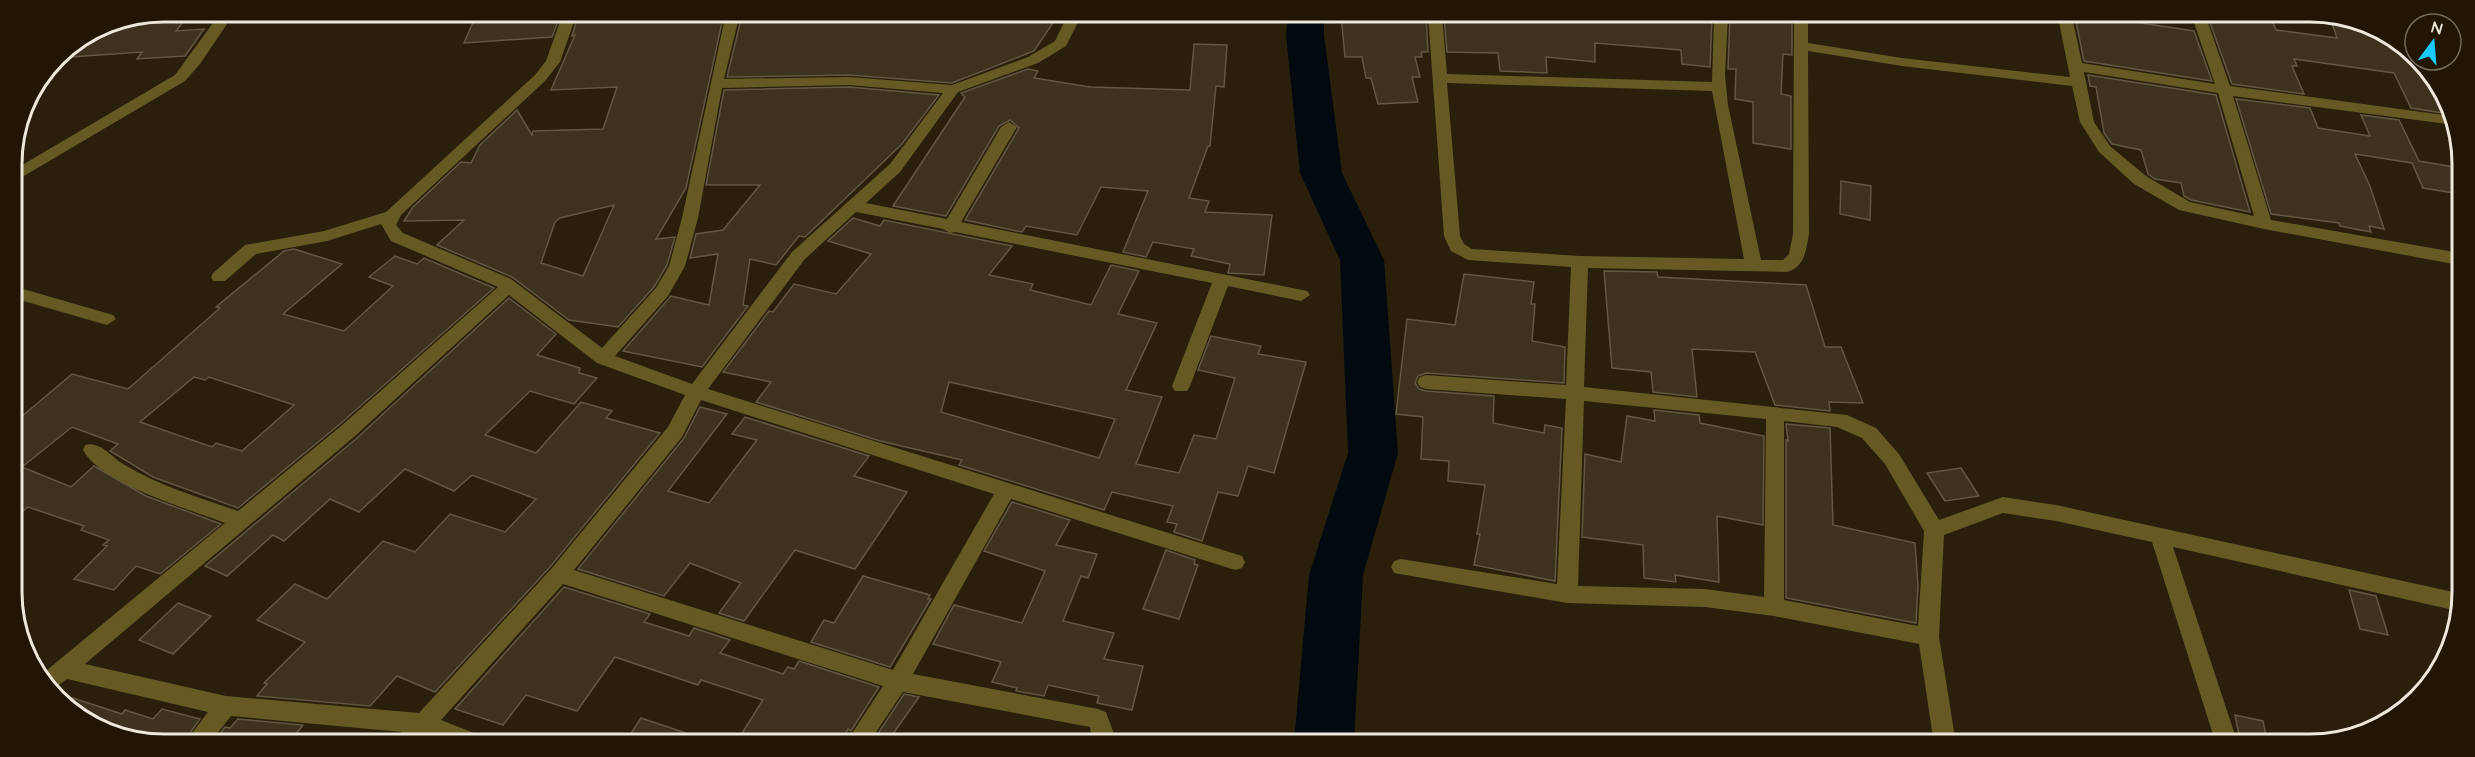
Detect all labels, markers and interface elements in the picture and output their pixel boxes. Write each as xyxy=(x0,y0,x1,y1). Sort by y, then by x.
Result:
north arrow xyxy=(2403,12,2463,72)
text: N xyxy=(2429,16,2446,39)

